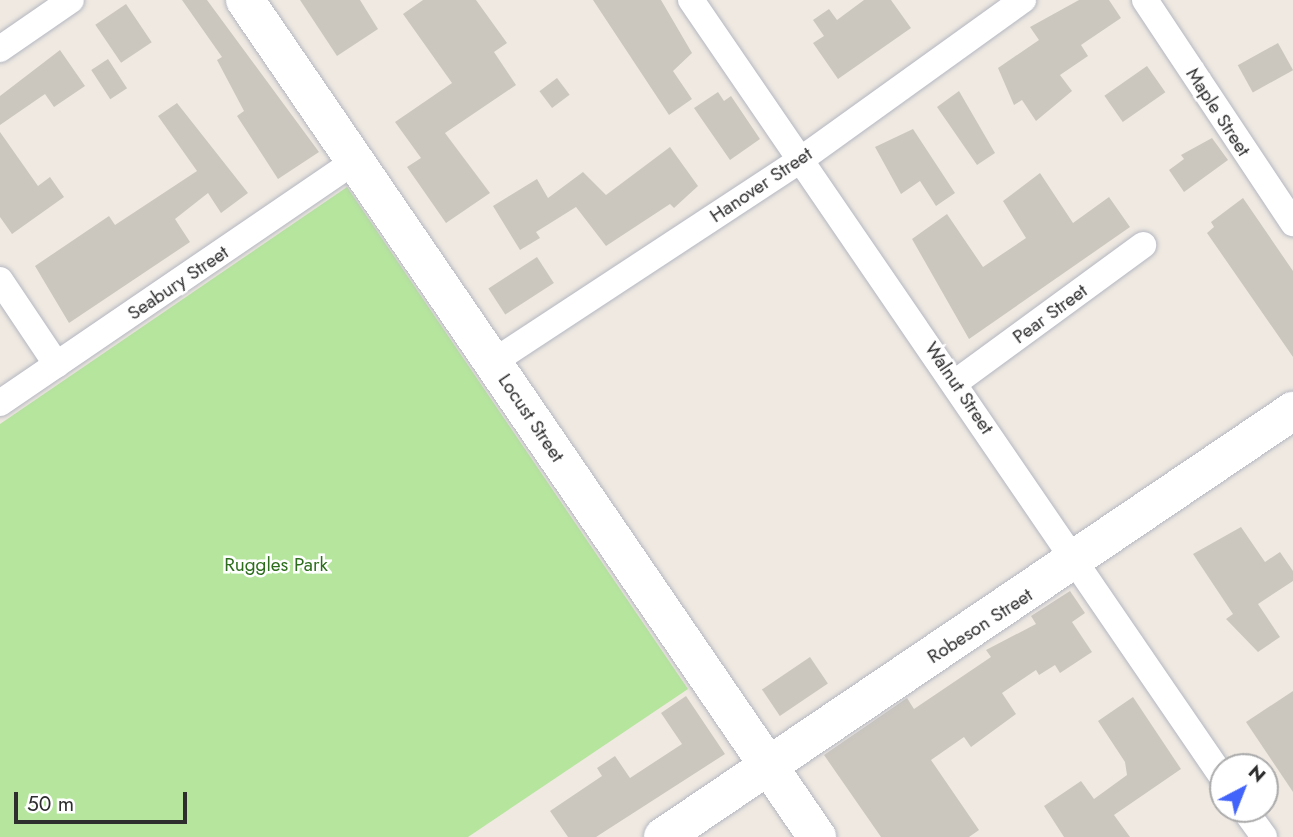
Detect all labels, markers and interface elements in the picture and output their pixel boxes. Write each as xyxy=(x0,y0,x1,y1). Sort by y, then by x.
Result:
street label: Maple Street xyxy=(1181,64,1255,160)
street label: Hanover Street xyxy=(706,143,816,227)
street label: Seabury Street xyxy=(123,241,233,325)
street label: Pear Street xyxy=(1008,279,1092,349)
street label: Walnut Street xyxy=(920,338,998,438)
street label: Locust Street xyxy=(493,370,569,466)
park label: Ruggles Park xyxy=(224,554,328,576)
street label: Robeson Street xyxy=(923,584,1037,668)
north arrow xyxy=(1209,753,1279,823)
text: N xyxy=(1242,758,1272,789)
scale bar xyxy=(18,778,191,822)
text: 50 m xyxy=(27,789,74,819)

